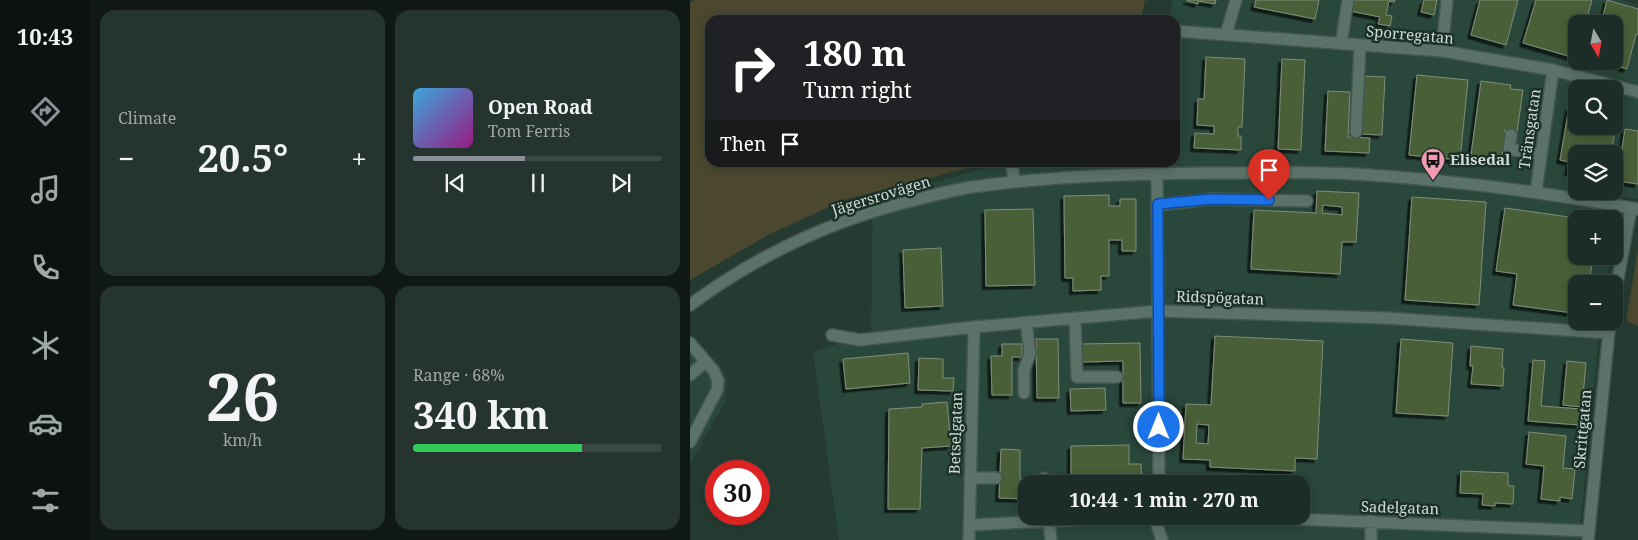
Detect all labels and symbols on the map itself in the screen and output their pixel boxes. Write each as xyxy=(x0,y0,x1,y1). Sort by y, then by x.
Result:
north arrow xyxy=(1568,15,1622,70)
street label: Sporregatan xyxy=(1365,20,1455,48)
street label: Tränsgatan xyxy=(1513,87,1545,170)
bus stop icon: Elisedal xyxy=(1420,147,1446,181)
pin xyxy=(1248,149,1290,200)
place label: Elisedal xyxy=(1450,149,1511,169)
street label: Jägersrovägen xyxy=(828,170,933,220)
street label: Ridspögatan xyxy=(1176,285,1265,309)
street label: Skrittgatan xyxy=(1569,388,1595,469)
street label: Betselgatan xyxy=(944,391,966,475)
position arrow xyxy=(1132,400,1184,452)
speed limit sign: 30 xyxy=(705,460,770,525)
street label: Sadelgatan xyxy=(1361,496,1440,518)

